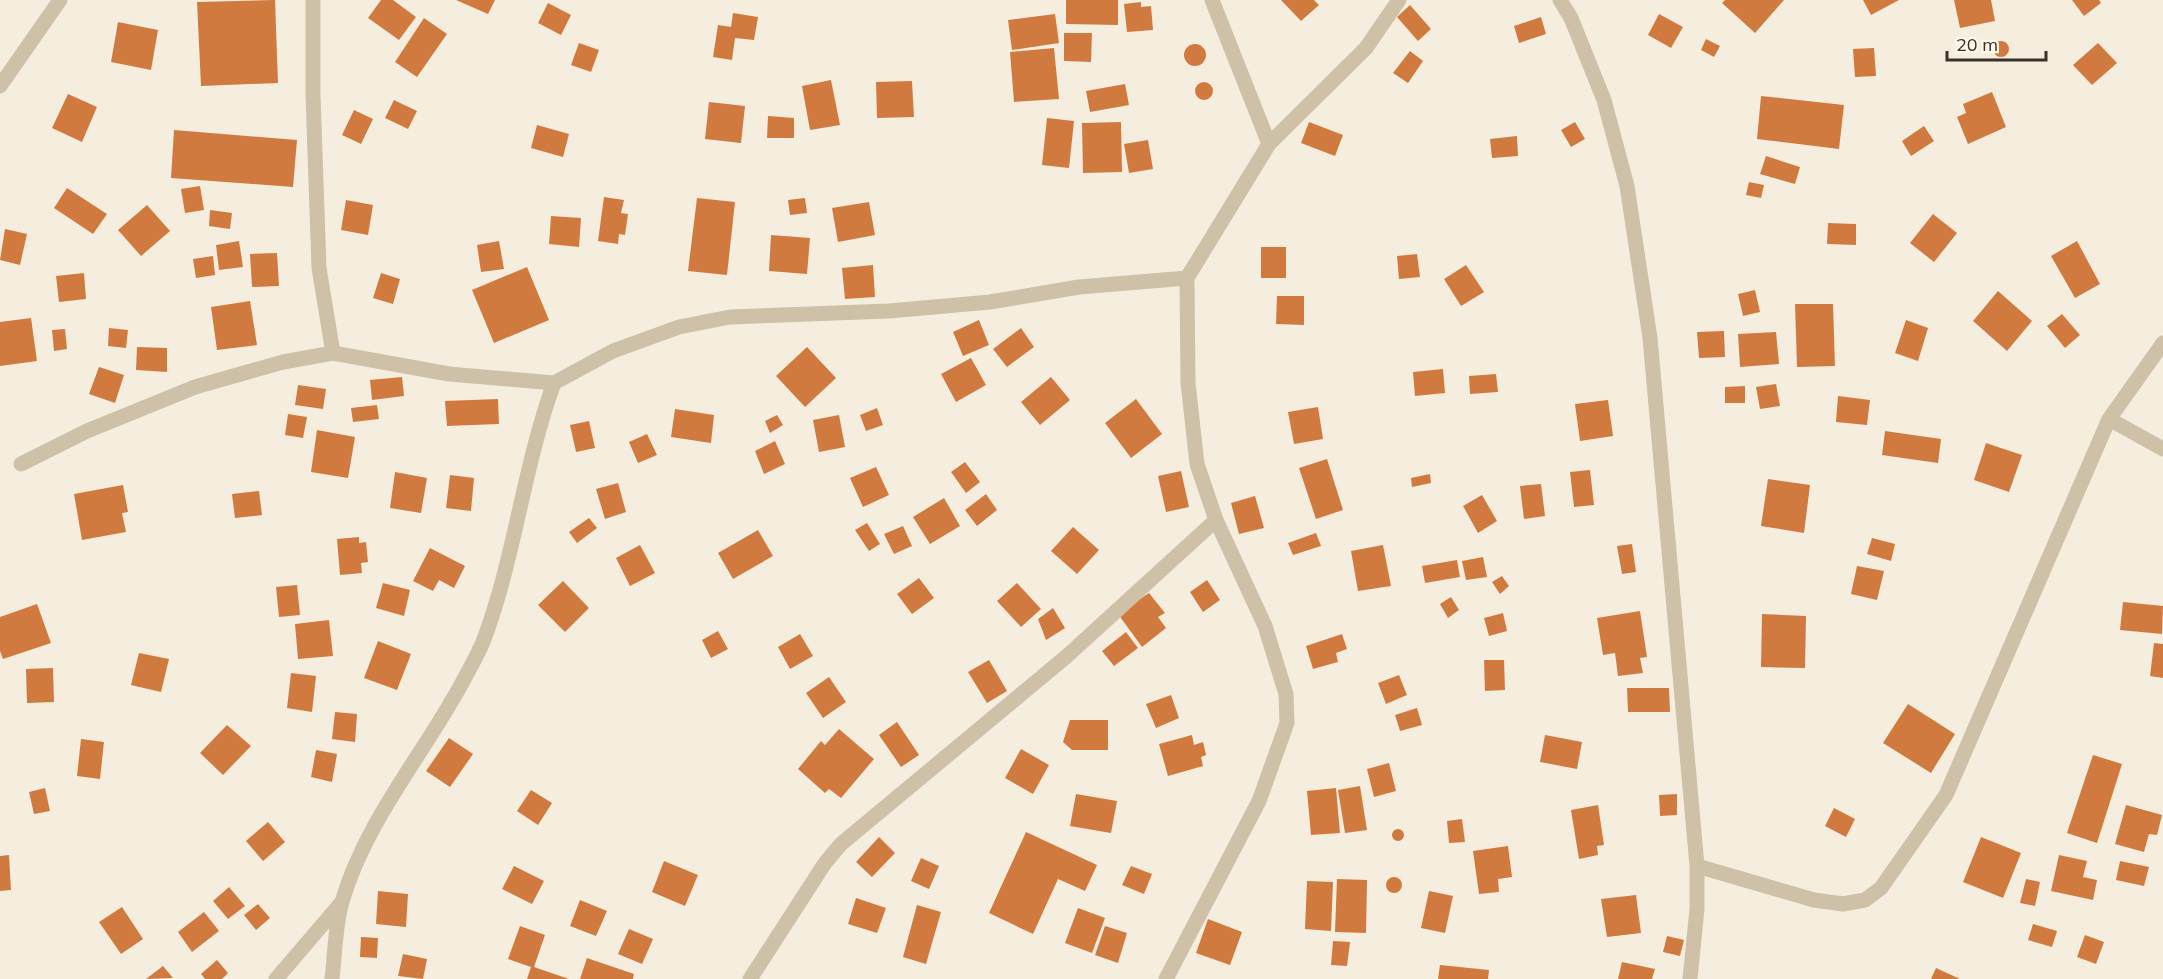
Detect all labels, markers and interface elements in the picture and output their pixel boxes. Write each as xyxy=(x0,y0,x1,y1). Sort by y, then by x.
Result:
scale bar xyxy=(1947,24,2046,62)
text: 20 m xyxy=(1956,33,1998,56)

